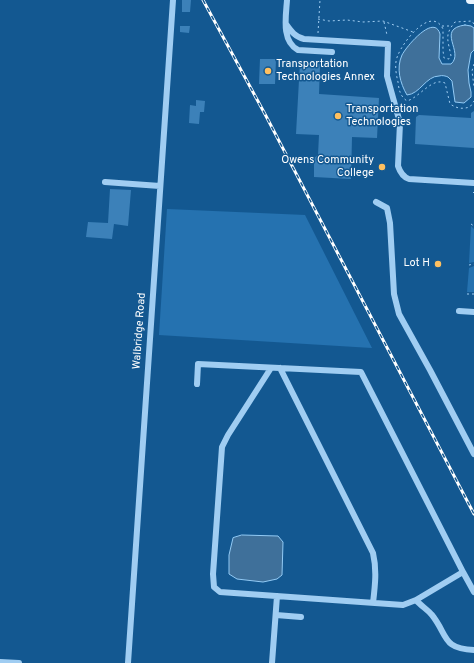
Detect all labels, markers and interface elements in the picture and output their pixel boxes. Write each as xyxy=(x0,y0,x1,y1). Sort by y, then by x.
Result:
place label: Transportation Technologies Annex xyxy=(276,58,375,84)
marker: Transportation Technologies Annex xyxy=(263,66,273,76)
place label: Transportation Technologies xyxy=(346,103,418,129)
marker: Transportation Technologies xyxy=(333,111,343,121)
place label: Owens Community College xyxy=(281,154,374,180)
marker: Owens Community College xyxy=(377,162,387,172)
place label: Lot H xyxy=(403,257,430,271)
marker: Lot H xyxy=(433,259,443,269)
street label: Walbridge Road xyxy=(131,292,149,370)

